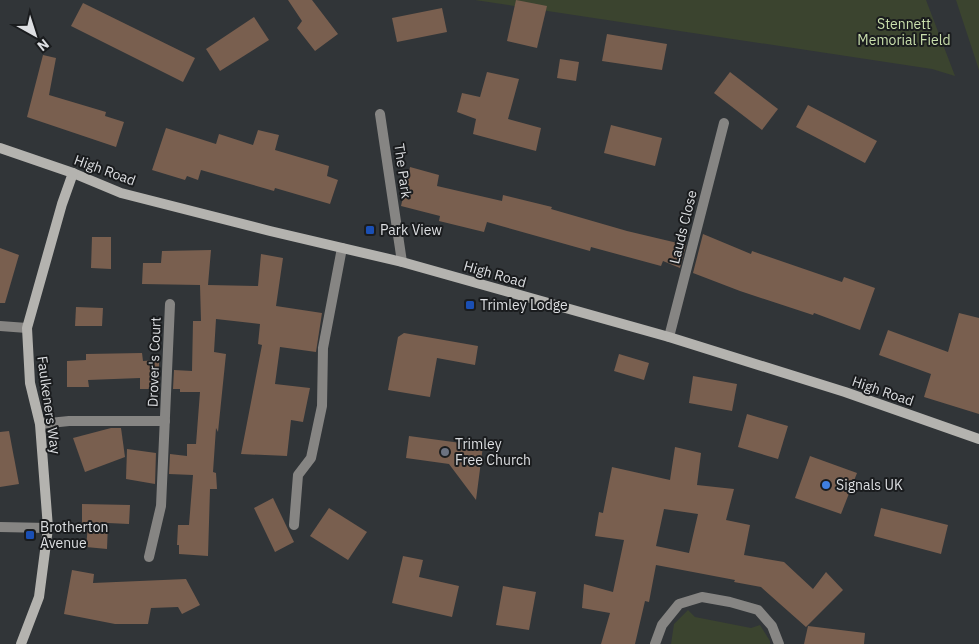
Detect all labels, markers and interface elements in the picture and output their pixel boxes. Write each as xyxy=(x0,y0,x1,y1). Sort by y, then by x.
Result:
north arrow xyxy=(10,10,60,60)
park label: Stennett Memorial Field xyxy=(857,15,951,49)
text: N xyxy=(34,35,53,55)
street label: The Park xyxy=(390,142,416,200)
street label: High Road xyxy=(72,151,138,189)
street label: Lauds Close xyxy=(665,188,701,266)
place label: Park View xyxy=(380,221,442,239)
marker: Park View xyxy=(364,224,376,236)
street label: High Road xyxy=(462,256,528,292)
place label: Trimley Lodge xyxy=(480,296,568,314)
marker: Trimley Lodge xyxy=(464,299,476,311)
street label: Drover's Court xyxy=(143,316,165,407)
street label: Faulkeners Way xyxy=(33,355,65,455)
street label: High Road xyxy=(850,372,916,410)
place label: Trimley Free Church xyxy=(455,435,531,469)
marker: Trimley Free Church xyxy=(439,446,451,458)
place label: Signals UK xyxy=(836,476,903,494)
marker: Signals UK xyxy=(820,479,832,491)
place label: Brotherton Avenue xyxy=(40,518,108,552)
marker: Brotherton Avenue xyxy=(24,529,36,541)

